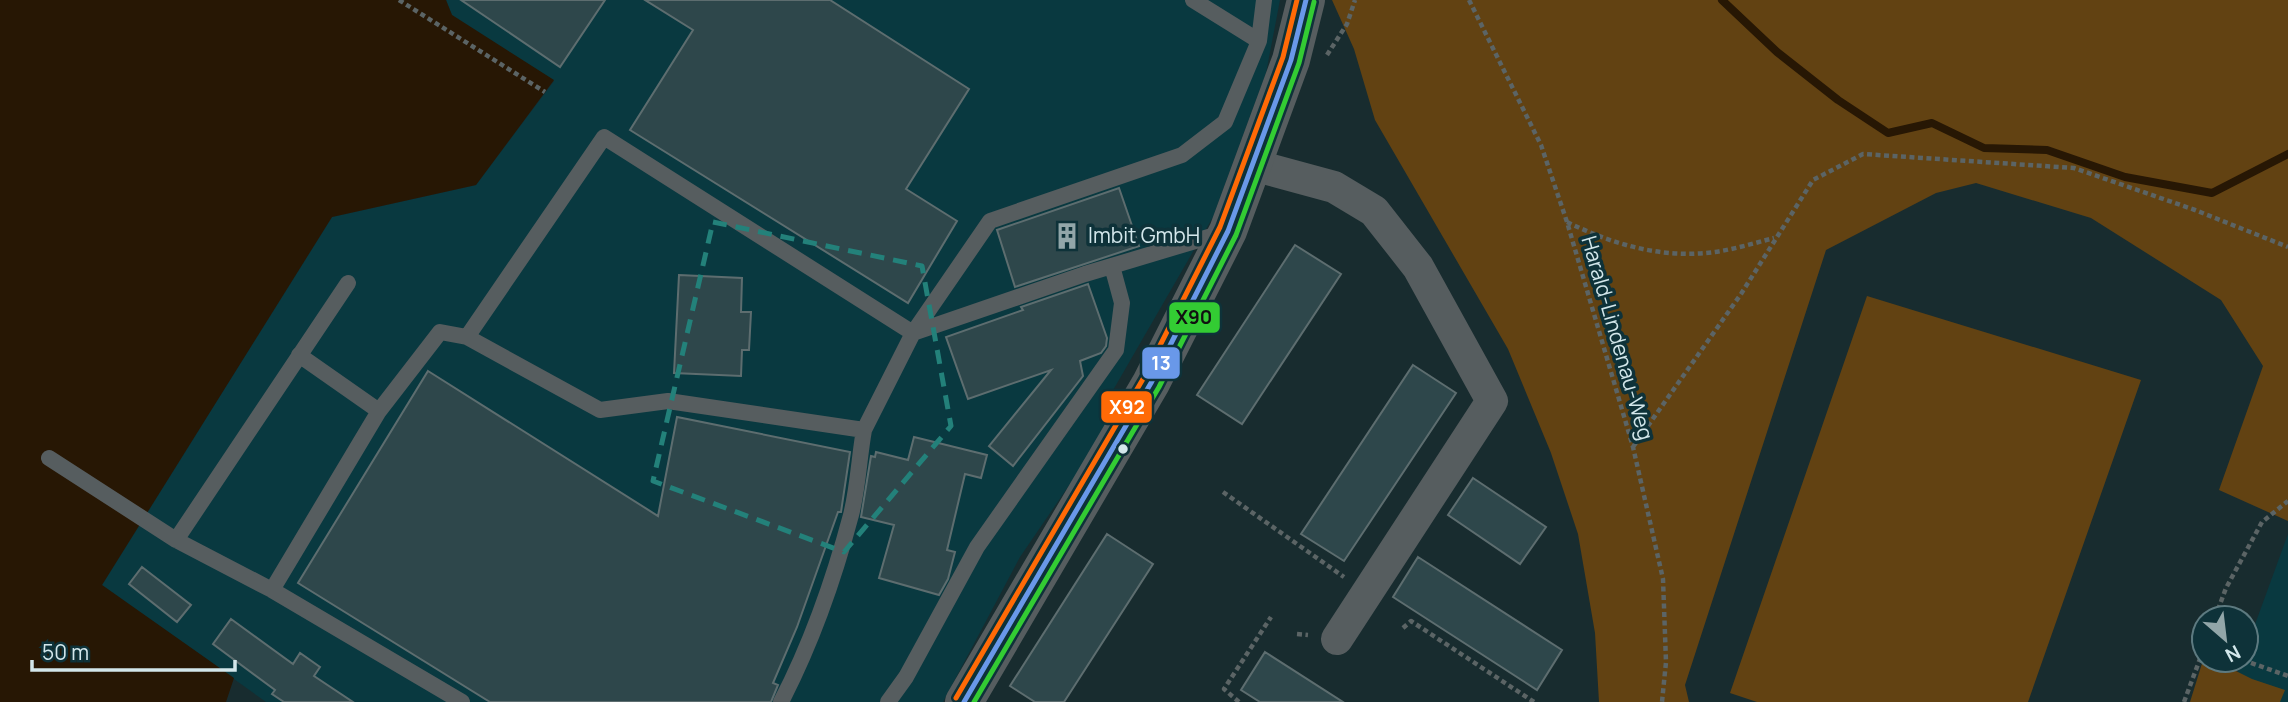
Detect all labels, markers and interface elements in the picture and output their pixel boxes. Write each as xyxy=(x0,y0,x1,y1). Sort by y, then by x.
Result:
building icon: lmbit GmbH xyxy=(1052,221,1082,251)
place label: lmbit GmbH xyxy=(1088,221,1200,249)
street label: Harald-Lindenau-Weg xyxy=(1575,232,1661,443)
line badge: X90 xyxy=(1168,301,1221,334)
text: X90 xyxy=(1176,304,1212,330)
line badge: 13 xyxy=(1141,346,1181,380)
text: 13 xyxy=(1151,350,1171,376)
line badge: X92 xyxy=(1100,390,1153,424)
text: X92 xyxy=(1109,394,1145,420)
unlabelled marker xyxy=(1116,442,1130,456)
north arrow xyxy=(2190,604,2260,674)
scale bar xyxy=(32,628,234,672)
text: 50 m xyxy=(42,638,89,666)
text: N xyxy=(2221,639,2245,669)

